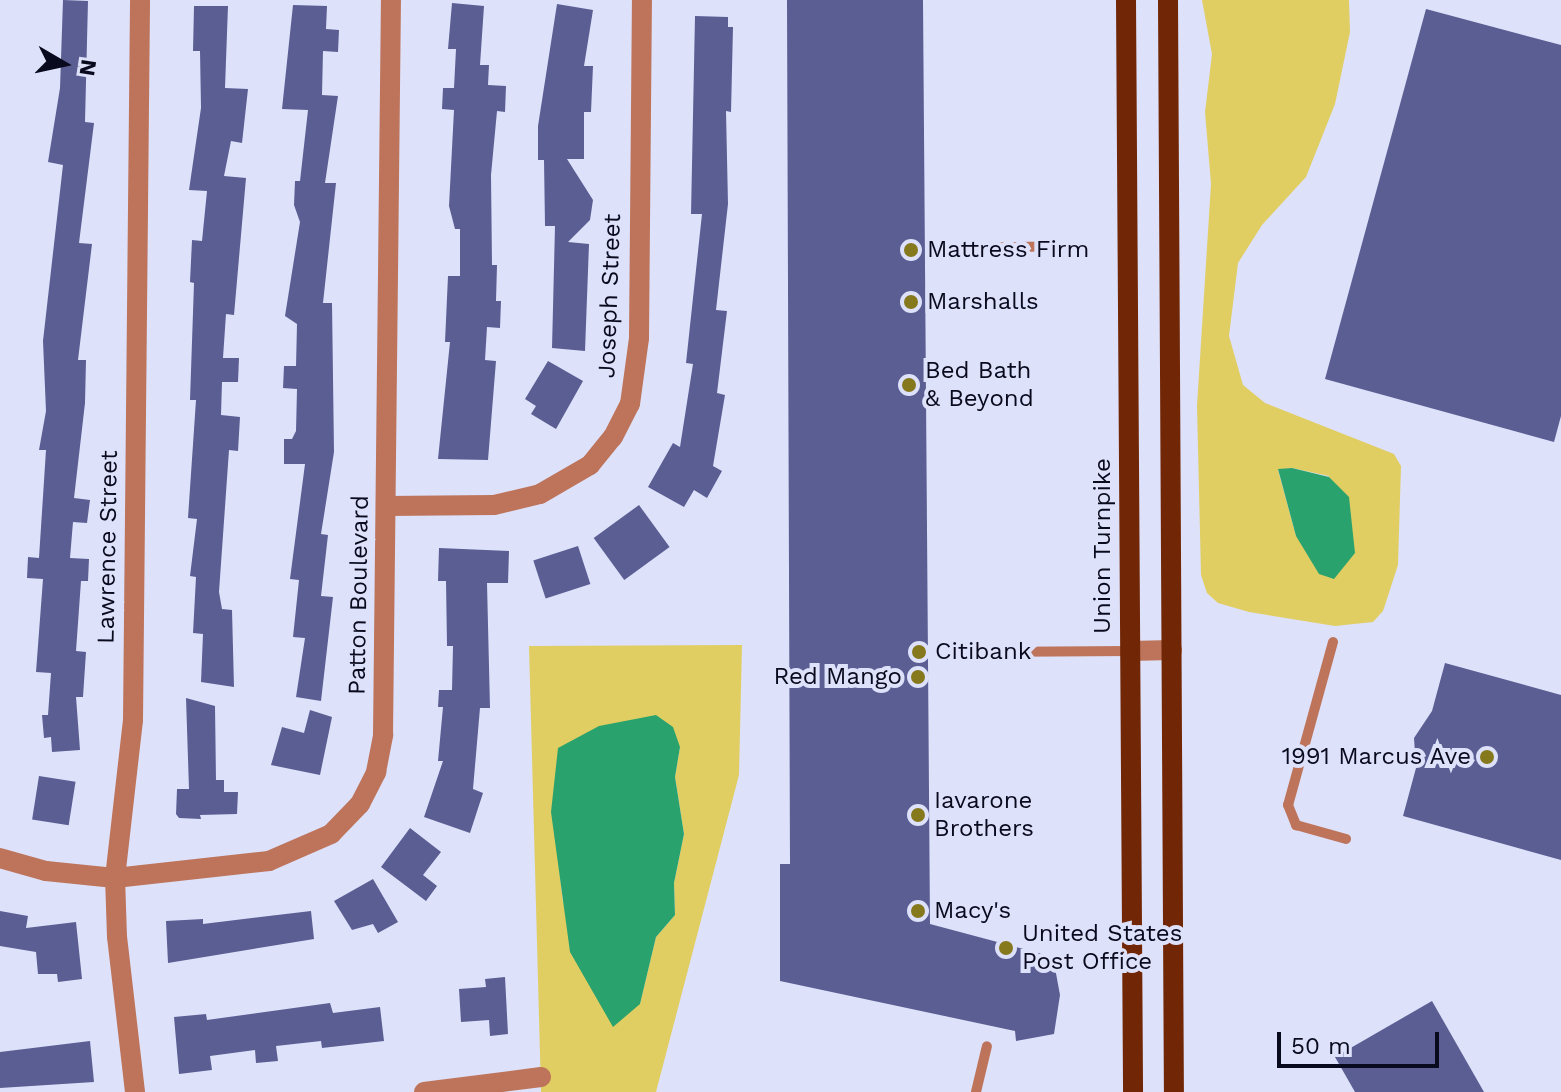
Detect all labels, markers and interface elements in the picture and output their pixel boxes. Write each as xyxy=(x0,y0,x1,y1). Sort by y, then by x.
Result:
north arrow xyxy=(24,24,104,104)
text: N xyxy=(75,58,102,78)
street label: Joseph Street xyxy=(593,213,627,379)
place label: Mattress Firm xyxy=(927,236,1089,264)
marker: Mattress Firm xyxy=(902,241,920,259)
place label: Marshalls xyxy=(927,288,1039,316)
marker: Marshalls xyxy=(902,293,920,311)
place label: Bed Bath & Beyond xyxy=(925,357,1034,413)
marker: Bed Bath & Beyond xyxy=(900,376,918,394)
street label: Lawrence Street xyxy=(92,450,124,644)
street label: Union Turnpike xyxy=(1089,458,1117,634)
street label: Patton Boulevard xyxy=(343,495,375,695)
place label: Citibank xyxy=(935,638,1031,666)
marker: Citibank xyxy=(910,643,928,661)
place label: Red Mango xyxy=(773,663,902,691)
marker: Red Mango xyxy=(909,668,927,686)
place label: 1991 Marcus Ave xyxy=(1281,743,1471,771)
marker: 1991 Marcus Ave xyxy=(1478,748,1496,766)
place label: Iavarone Brothers xyxy=(934,787,1034,843)
marker: Iavarone Brothers xyxy=(909,806,927,824)
place label: Macy's xyxy=(934,897,1011,925)
marker: Macy's xyxy=(909,902,927,920)
place label: United States Post Office xyxy=(1022,920,1182,976)
marker: United States Post Office xyxy=(997,939,1015,957)
scale bar xyxy=(1281,1016,1443,1066)
text: 50 m xyxy=(1291,1032,1351,1060)

